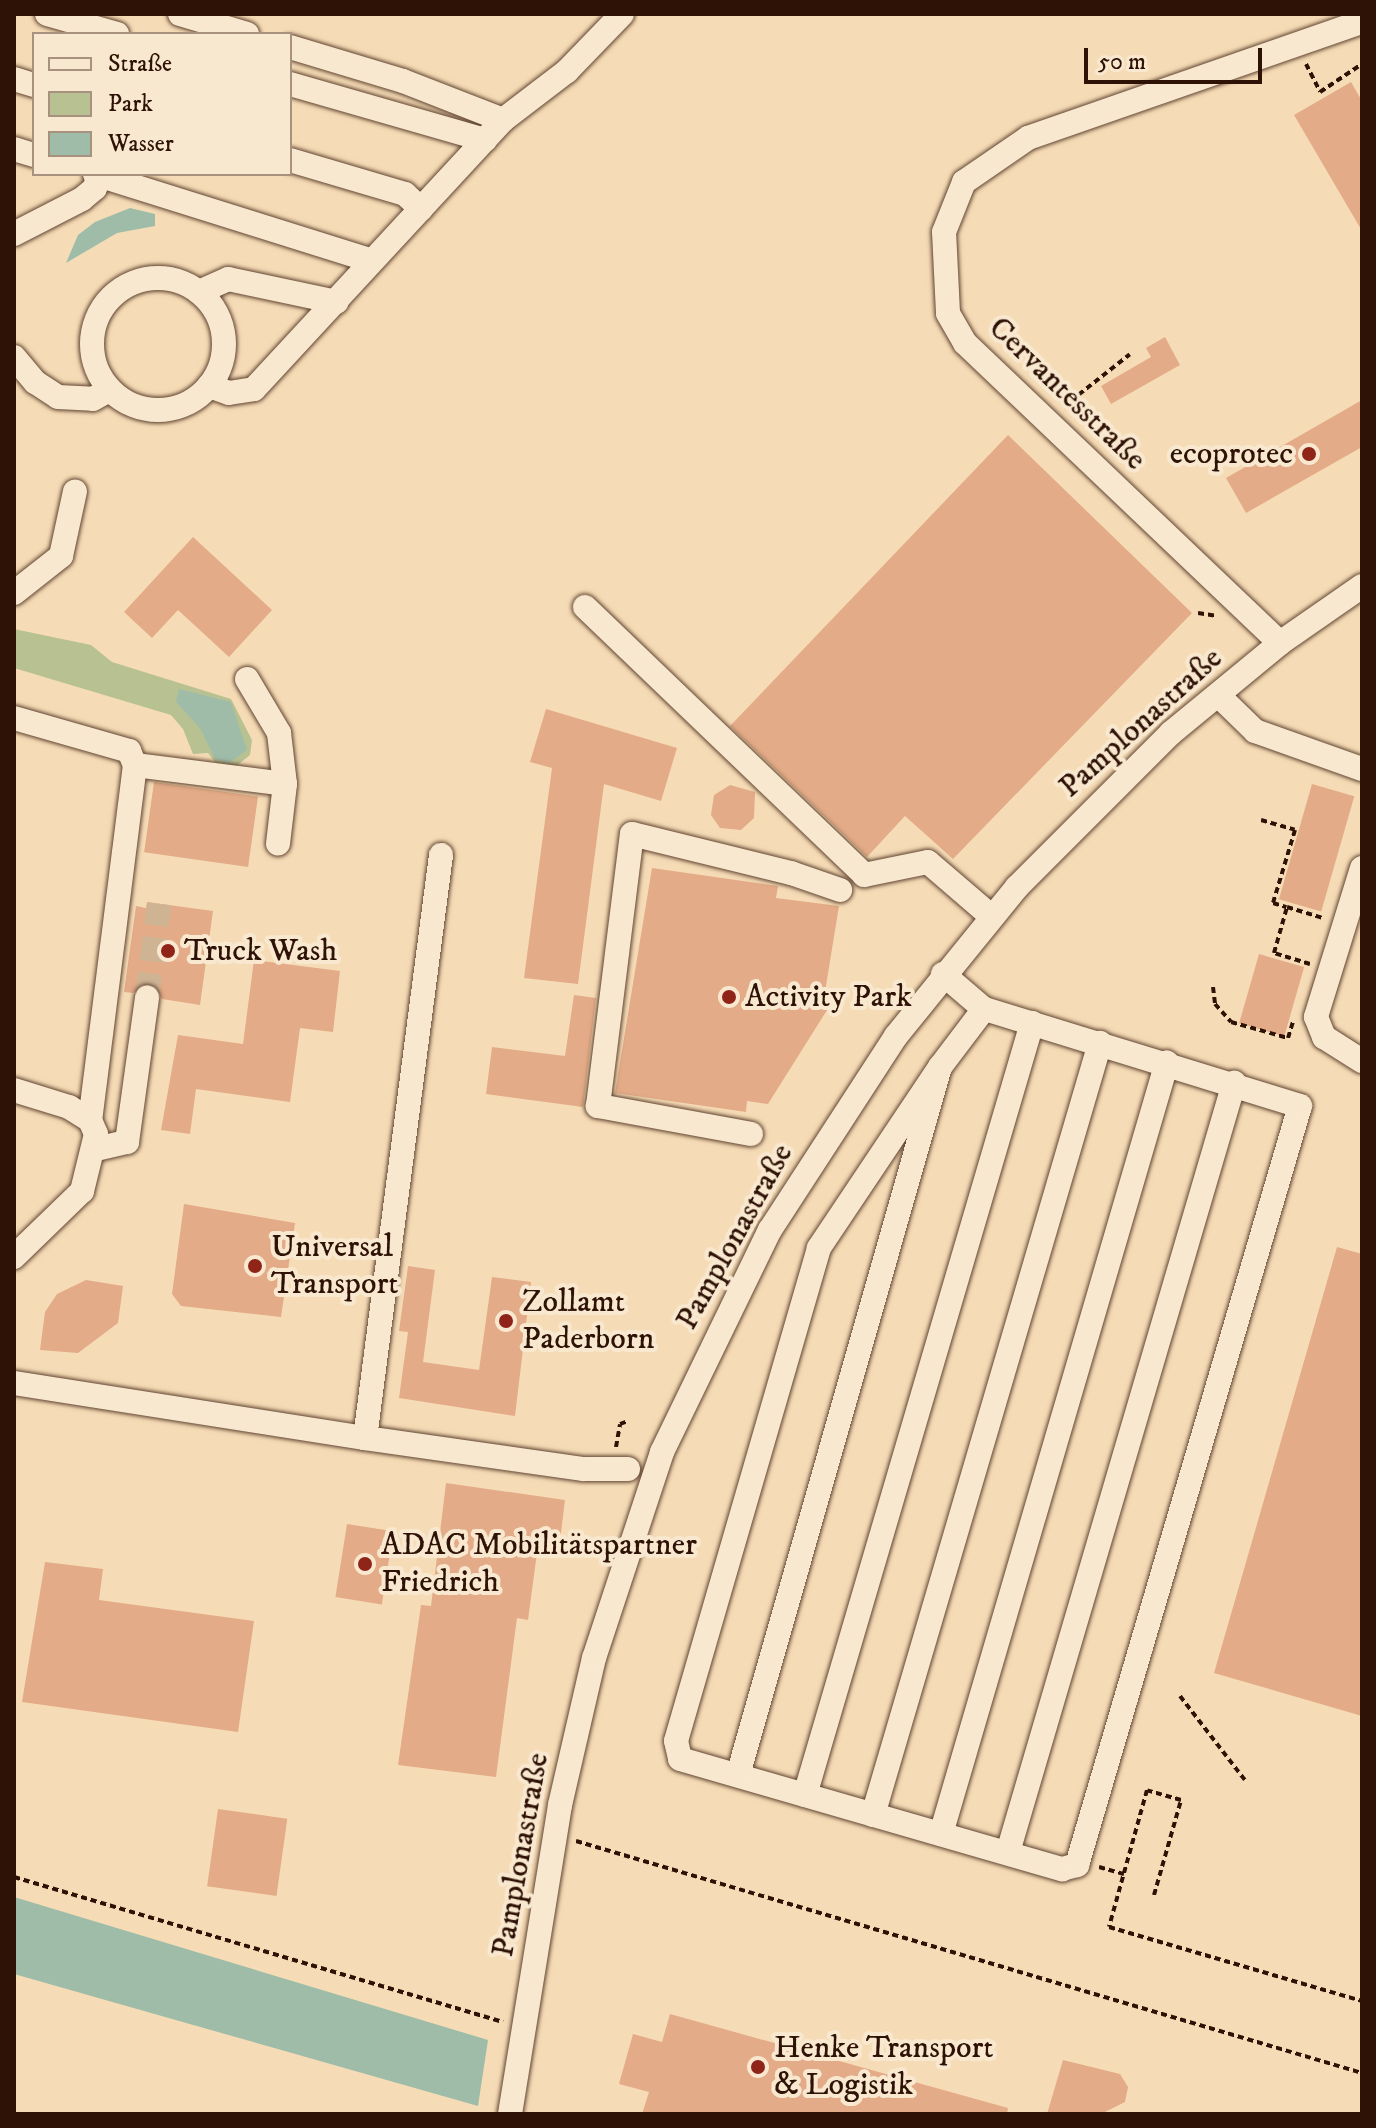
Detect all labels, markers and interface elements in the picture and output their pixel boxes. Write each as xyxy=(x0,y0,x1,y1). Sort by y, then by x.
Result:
legend xyxy=(32,32,292,176)
scale bar xyxy=(1088,32,1266,82)
text: 50 m xyxy=(1098,47,1146,77)
text: Straße xyxy=(108,49,172,79)
text: Park xyxy=(108,89,153,119)
text: Wasser xyxy=(108,129,174,159)
street label: Cervantesstraße xyxy=(980,309,1154,479)
place label: ecoprotec xyxy=(1170,435,1293,473)
marker: ecoprotec xyxy=(1300,445,1318,463)
street label: Pamplonastraße xyxy=(1051,640,1231,806)
place label: Truck Wash xyxy=(184,932,337,970)
marker: Truck Wash xyxy=(159,942,177,960)
place label: Activity Park xyxy=(745,978,912,1016)
marker: Activity Park xyxy=(720,988,738,1006)
street label: Pamplonastraße xyxy=(668,1137,802,1337)
place label: Universal Transport xyxy=(271,1229,399,1304)
marker: Universal Transport xyxy=(246,1257,264,1275)
place label: Zollamt Paderborn xyxy=(522,1284,654,1359)
marker: Zollamt Paderborn xyxy=(497,1312,515,1330)
place label: ADAC Mobilitätspartner Friedrich xyxy=(381,1527,697,1602)
marker: ADAC Mobilitätspartner Friedrich xyxy=(356,1555,374,1573)
street label: Pamplonastraße xyxy=(484,1750,558,1960)
place label: Henke Transport & Logistik xyxy=(774,2030,994,2105)
marker: Henke Transport & Logistik xyxy=(749,2058,767,2076)

